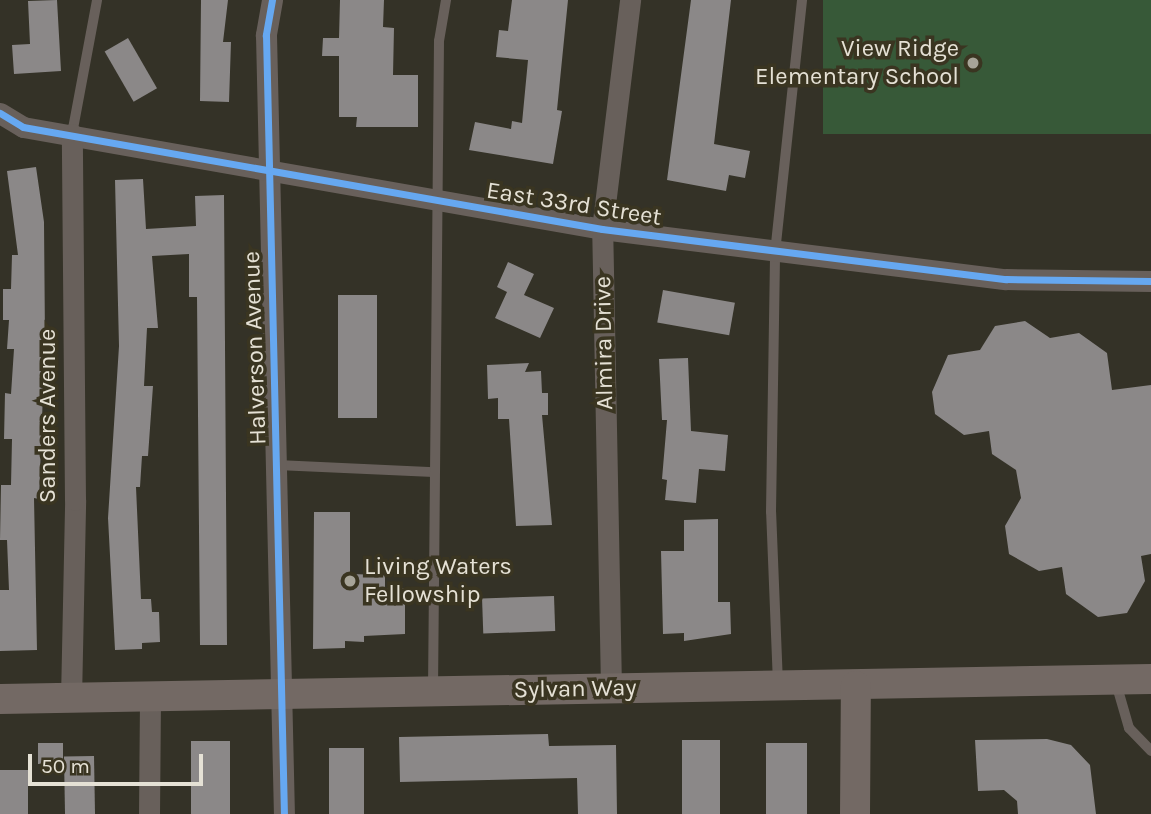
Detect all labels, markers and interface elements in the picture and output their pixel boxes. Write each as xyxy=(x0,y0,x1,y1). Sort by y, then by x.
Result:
place label: View Ridge Elementary School xyxy=(755,35,959,91)
marker: View Ridge Elementary School xyxy=(965,55,981,71)
street label: East 33rd Street xyxy=(484,176,664,232)
street label: Halverson Avenue xyxy=(237,251,273,445)
street label: Almira Drive xyxy=(588,276,620,410)
street label: Sanders Avenue xyxy=(34,329,62,503)
place label: Living Waters Fellowship xyxy=(364,553,512,609)
marker: Living Waters Fellowship xyxy=(342,573,358,589)
street label: Sylvan Way xyxy=(513,674,637,704)
scale bar xyxy=(32,740,206,784)
text: 50 m xyxy=(41,754,90,778)

